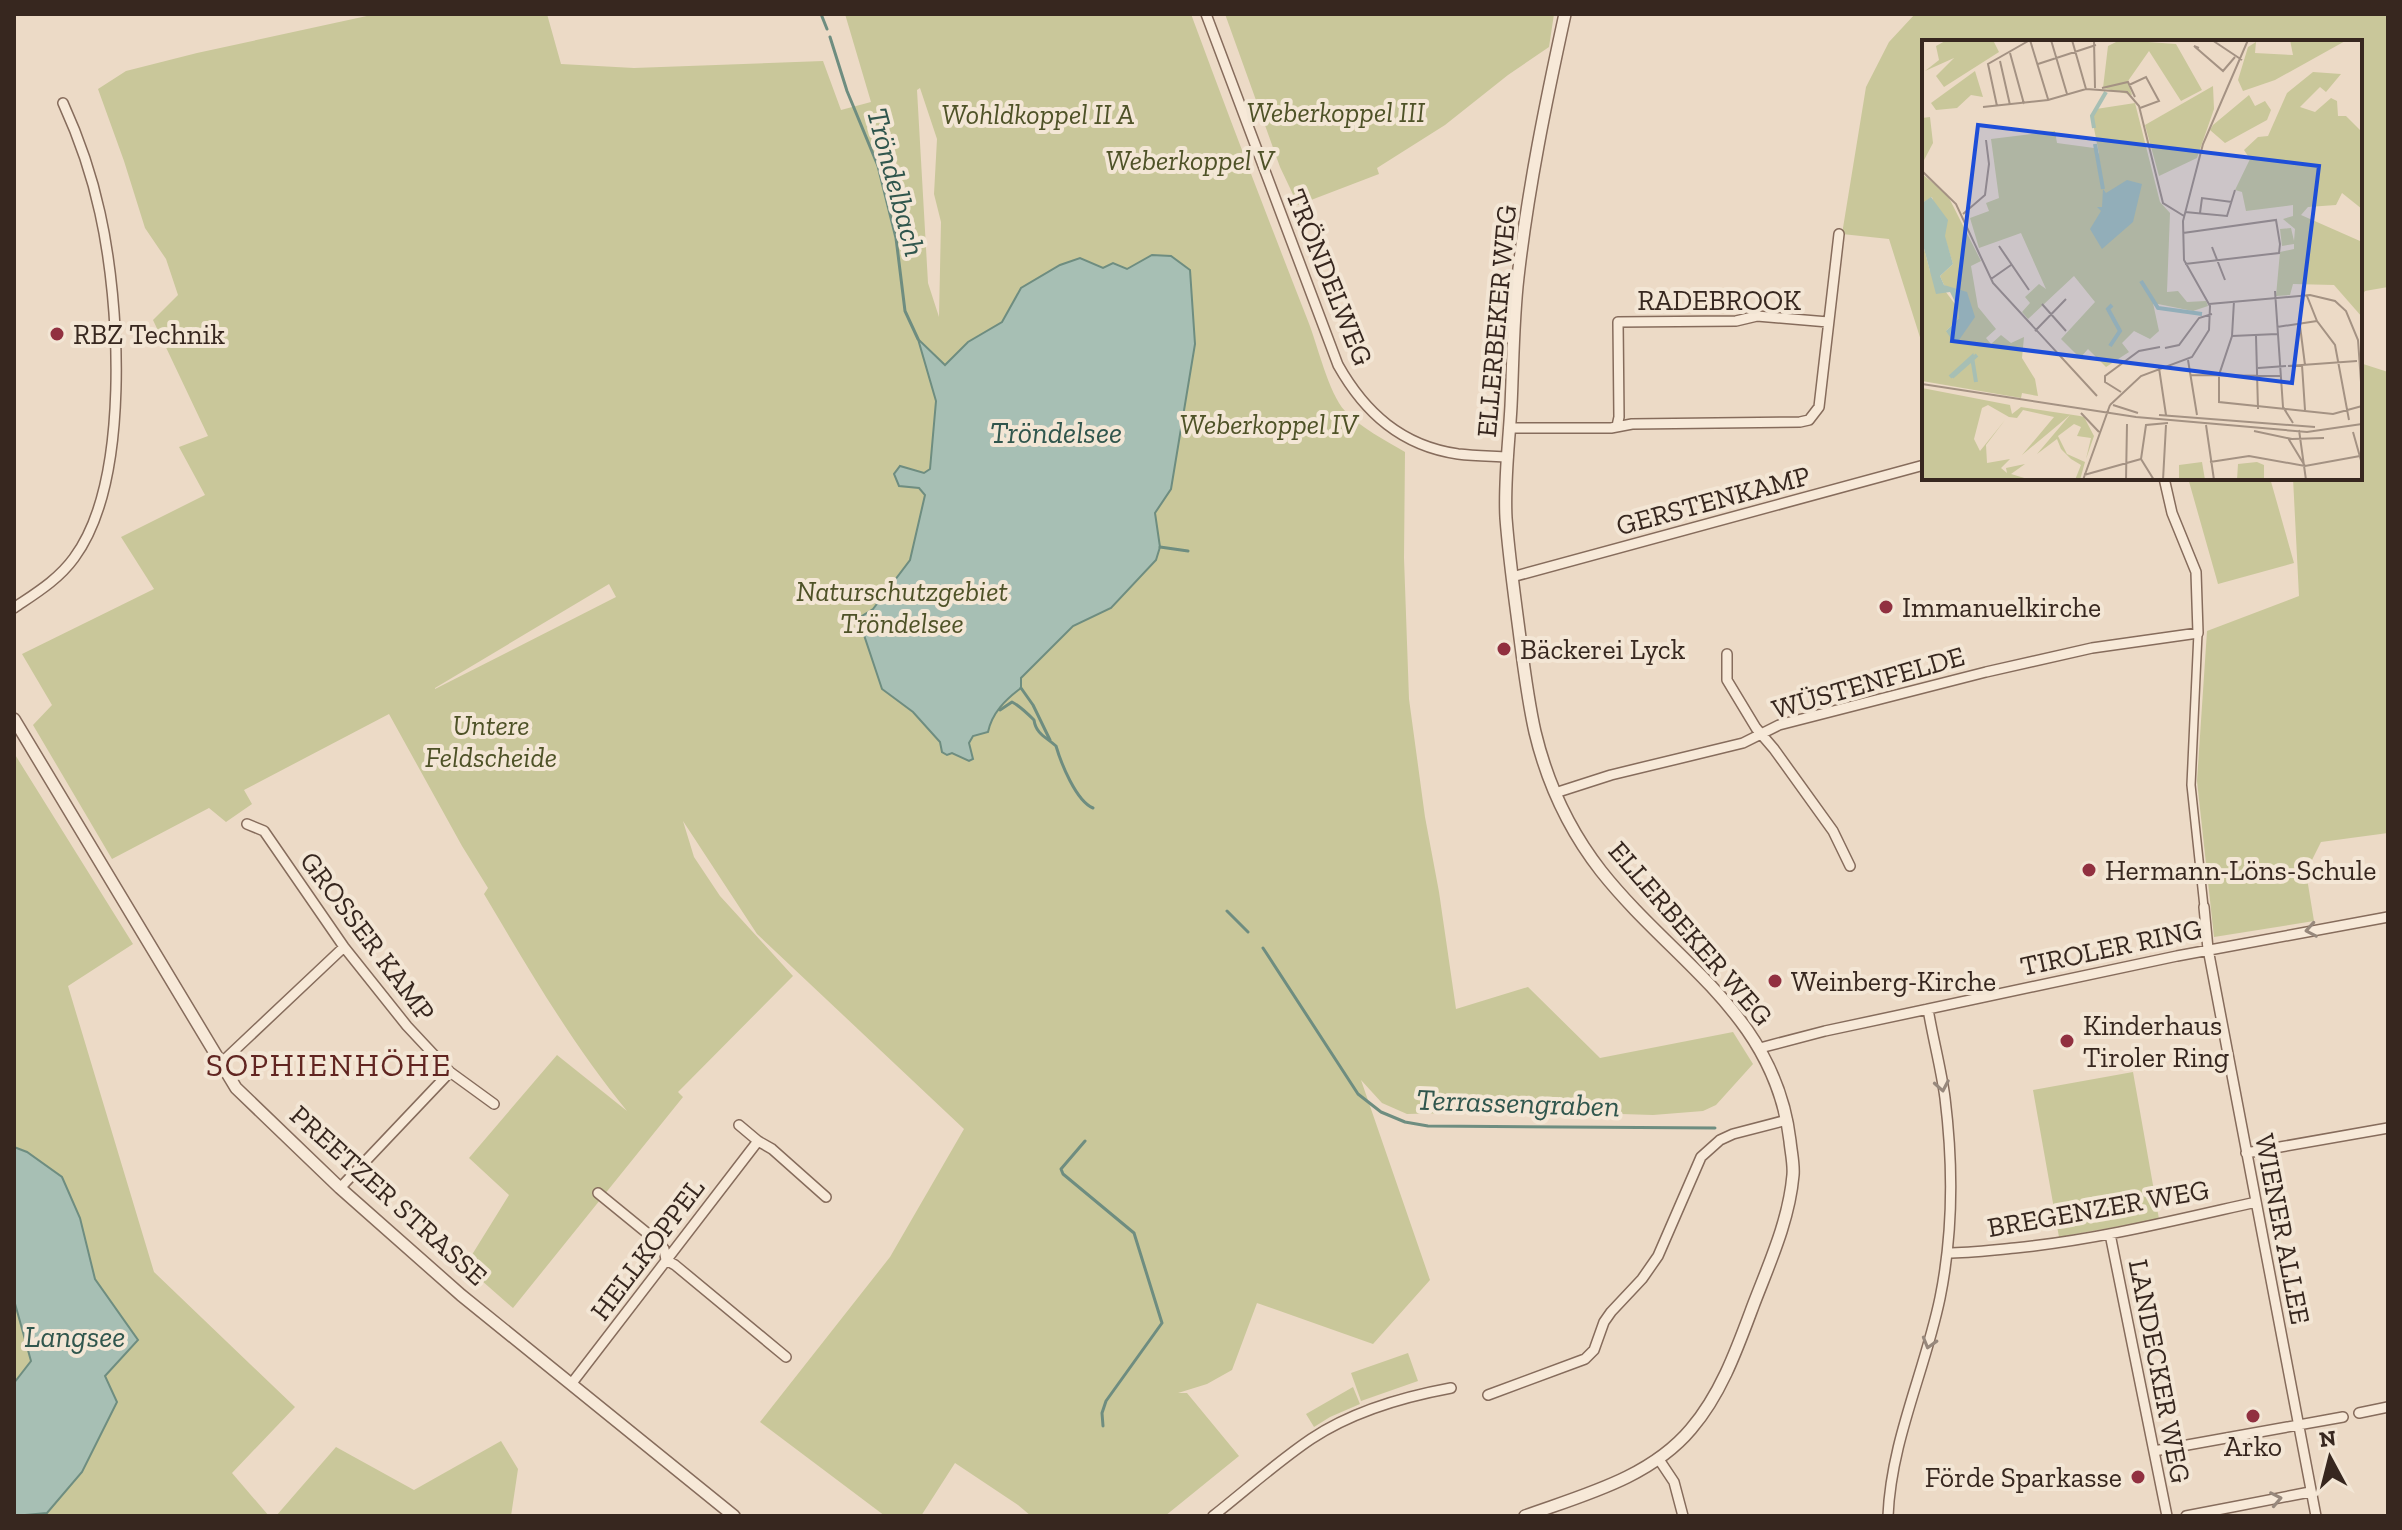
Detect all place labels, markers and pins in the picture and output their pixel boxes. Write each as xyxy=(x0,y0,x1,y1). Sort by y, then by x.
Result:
place label: RBZ Technik xyxy=(73,318,225,351)
marker: RBZ Technik xyxy=(48,325,66,343)
place label: Immanuelkirche xyxy=(1902,591,2101,624)
marker: Immanuelkirche xyxy=(1877,598,1895,616)
place label: Bäckerei Lyck xyxy=(1520,633,1686,666)
marker: Bäckerei Lyck xyxy=(1495,640,1513,658)
place label: Hermann-Löns-Schule xyxy=(2105,854,2376,887)
marker: Hermann-Löns-Schule xyxy=(2080,861,2098,879)
place label: Weinberg-Kirche xyxy=(1791,965,1996,998)
marker: Weinberg-Kirche xyxy=(1766,972,1784,990)
place label: Kinderhaus Tiroler Ring xyxy=(2083,1009,2229,1074)
marker: Kinderhaus Tiroler Ring xyxy=(2058,1032,2076,1050)
marker: Arko xyxy=(2244,1407,2262,1425)
place label: Arko xyxy=(2224,1430,2282,1463)
place label: Förde Sparkasse xyxy=(1925,1461,2122,1494)
marker: Förde Sparkasse xyxy=(2129,1468,2147,1486)

